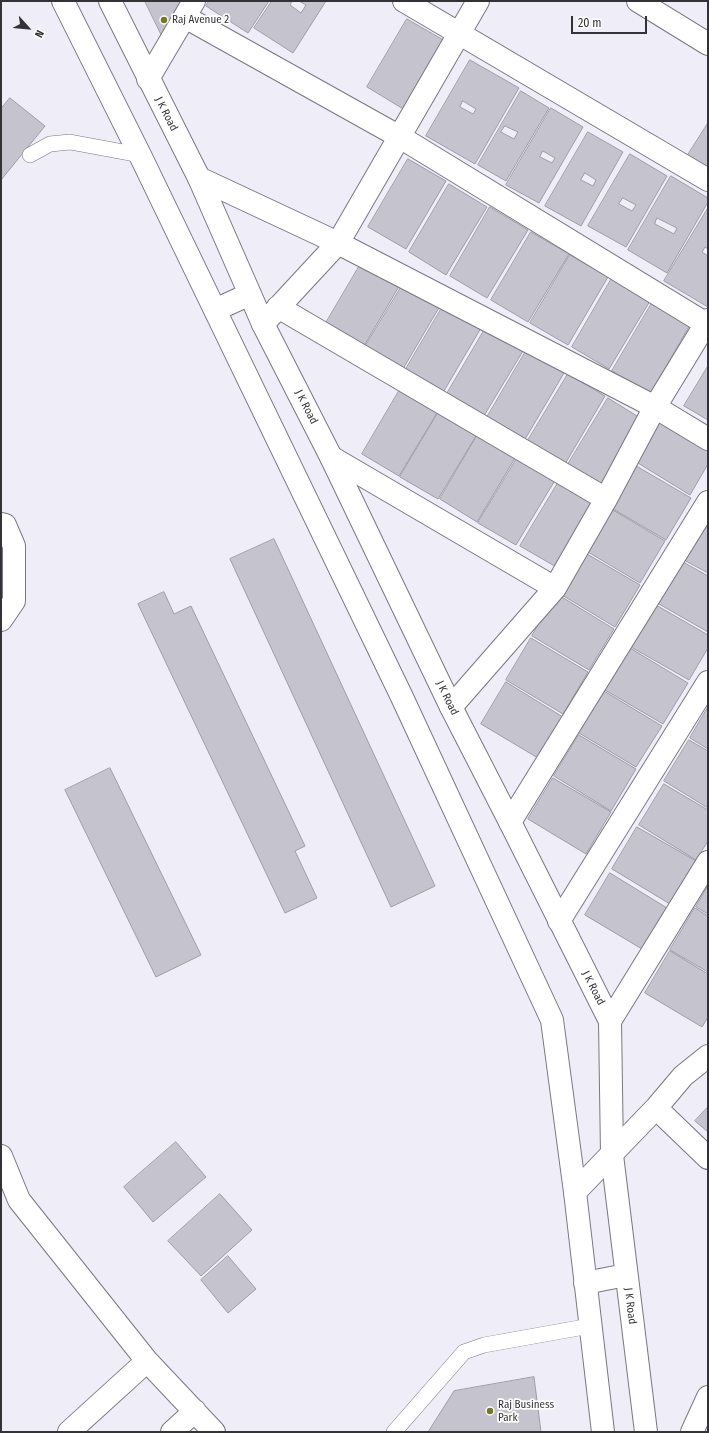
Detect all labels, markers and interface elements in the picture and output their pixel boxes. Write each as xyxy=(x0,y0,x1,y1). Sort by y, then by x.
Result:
north arrow xyxy=(8,8,48,48)
scale bar xyxy=(573,8,649,34)
place label: Raj Avenue 2 xyxy=(172,13,229,27)
marker: Raj Avenue 2 xyxy=(159,15,169,25)
text: 20 m xyxy=(578,16,602,30)
text: N xyxy=(32,28,46,40)
street label: J K Road xyxy=(152,95,180,133)
street label: J K Road xyxy=(292,388,320,426)
street label: J K Road xyxy=(433,679,461,717)
street label: J K Road xyxy=(579,969,607,1007)
street label: J K Road xyxy=(621,1287,639,1325)
place label: Raj Business Park xyxy=(498,1398,554,1424)
marker: Raj Business Park xyxy=(485,1406,495,1416)

